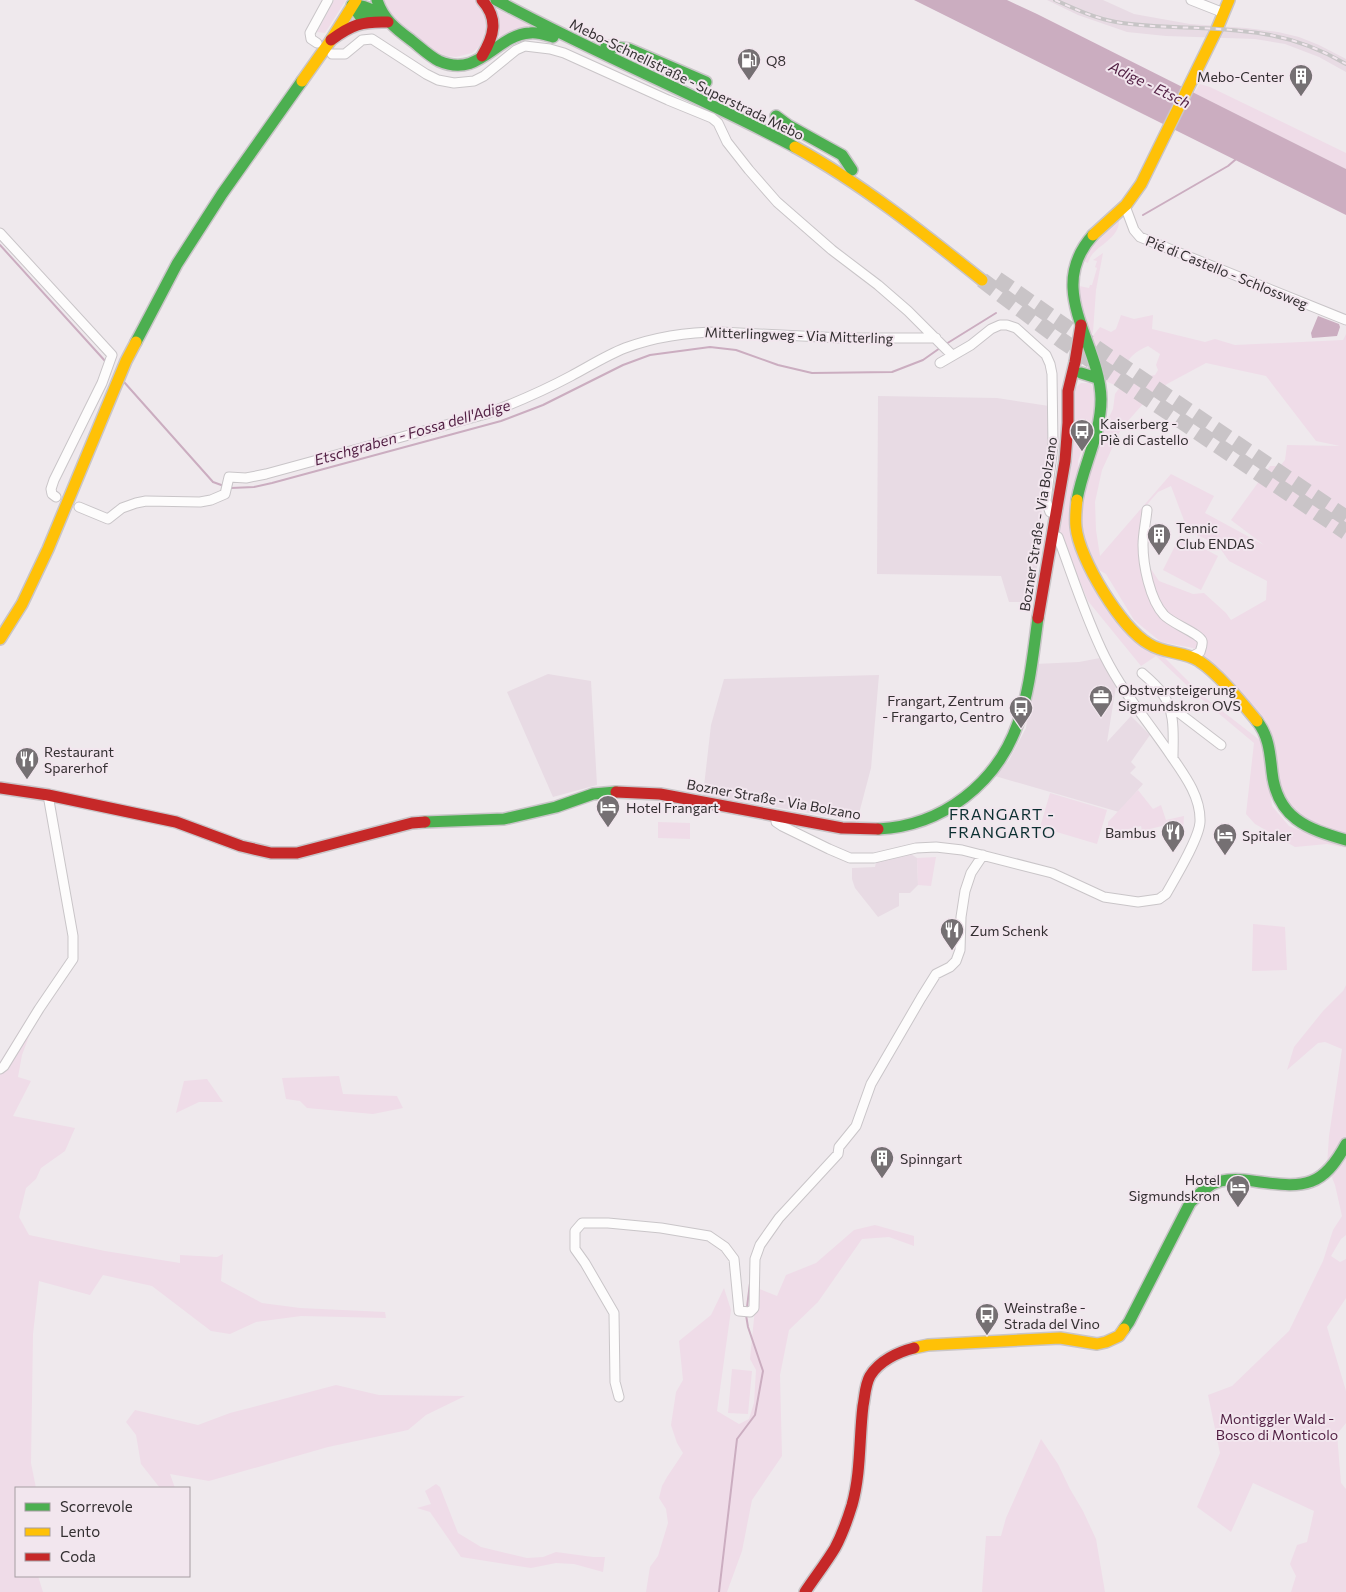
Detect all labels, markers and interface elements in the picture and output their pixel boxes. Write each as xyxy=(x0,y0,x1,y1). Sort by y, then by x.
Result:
street label: Mebo-Schnellstraße - Superstrada Mebo xyxy=(567,15,807,143)
fuel station icon: Q8 xyxy=(736,47,762,81)
place label: Q8 xyxy=(766,52,786,69)
water label: Adige - Etsch xyxy=(1106,56,1193,111)
building icon: Mebo-Center xyxy=(1288,63,1314,97)
place label: Mebo-Center xyxy=(1197,68,1284,85)
street label: Pié di Castello - Schlossweg xyxy=(1143,232,1311,312)
street label: Mitterlingweg - Via Mitterling xyxy=(704,323,894,347)
water label: Etschgraben - Fossa dell'Adige xyxy=(312,395,512,469)
place label: Kaiserberg - Piè di Castello xyxy=(1100,415,1189,448)
bus stop icon: Kaiserberg - Piè di Castello xyxy=(1069,418,1095,452)
street label: Bozner Straße - Via Bolzano xyxy=(1016,435,1060,613)
place label: Tennic Club ENDAS xyxy=(1176,519,1255,552)
building icon: Tennic Club ENDAS xyxy=(1146,522,1172,556)
place label: Obstversteigerung Sigmundskron OVS xyxy=(1118,681,1241,714)
office icon: Obstversteigerung Sigmundskron OVS xyxy=(1088,684,1114,718)
place label: Frangart, Zentrum - Frangarto, Centro xyxy=(882,692,1004,725)
bus stop icon: Frangart, Zentrum - Frangarto, Centro xyxy=(1008,695,1034,729)
place label: Restaurant Sparerhof xyxy=(44,743,114,776)
restaurant icon: Restaurant Sparerhof xyxy=(14,746,40,780)
street label: Bozner Straße - Via Bolzano xyxy=(686,775,862,823)
hotel icon: Hotel Frangart xyxy=(595,794,621,828)
place label: Hotel Frangart xyxy=(626,799,719,816)
district label: FRANGART - FRANGARTO xyxy=(948,804,1056,841)
restaurant icon: Bambus xyxy=(1160,819,1186,853)
hotel icon: Spitaler xyxy=(1212,822,1238,856)
place label: Bambus xyxy=(1105,824,1156,841)
place label: Spitaler xyxy=(1242,827,1292,844)
restaurant icon: Zum Schenk xyxy=(939,917,965,951)
place label: Zum Schenk xyxy=(970,922,1049,939)
building icon: Spinngart xyxy=(869,1145,895,1179)
place label: Spinngart xyxy=(900,1150,963,1167)
place label: Hotel Sigmundskron xyxy=(1129,1171,1220,1204)
hotel icon: Hotel Sigmundskron xyxy=(1225,1174,1251,1208)
place label: Weinstraße - Strada del Vino xyxy=(1004,1299,1100,1332)
bus stop icon: Weinstraße - Strada del Vino xyxy=(974,1302,1000,1336)
park label: Montiggler Wald - Bosco di Monticolo xyxy=(1216,1410,1338,1443)
legend xyxy=(15,1487,190,1577)
text: Scorrevole xyxy=(60,1497,133,1515)
text: Lento xyxy=(60,1522,100,1540)
text: Coda xyxy=(60,1547,96,1565)

